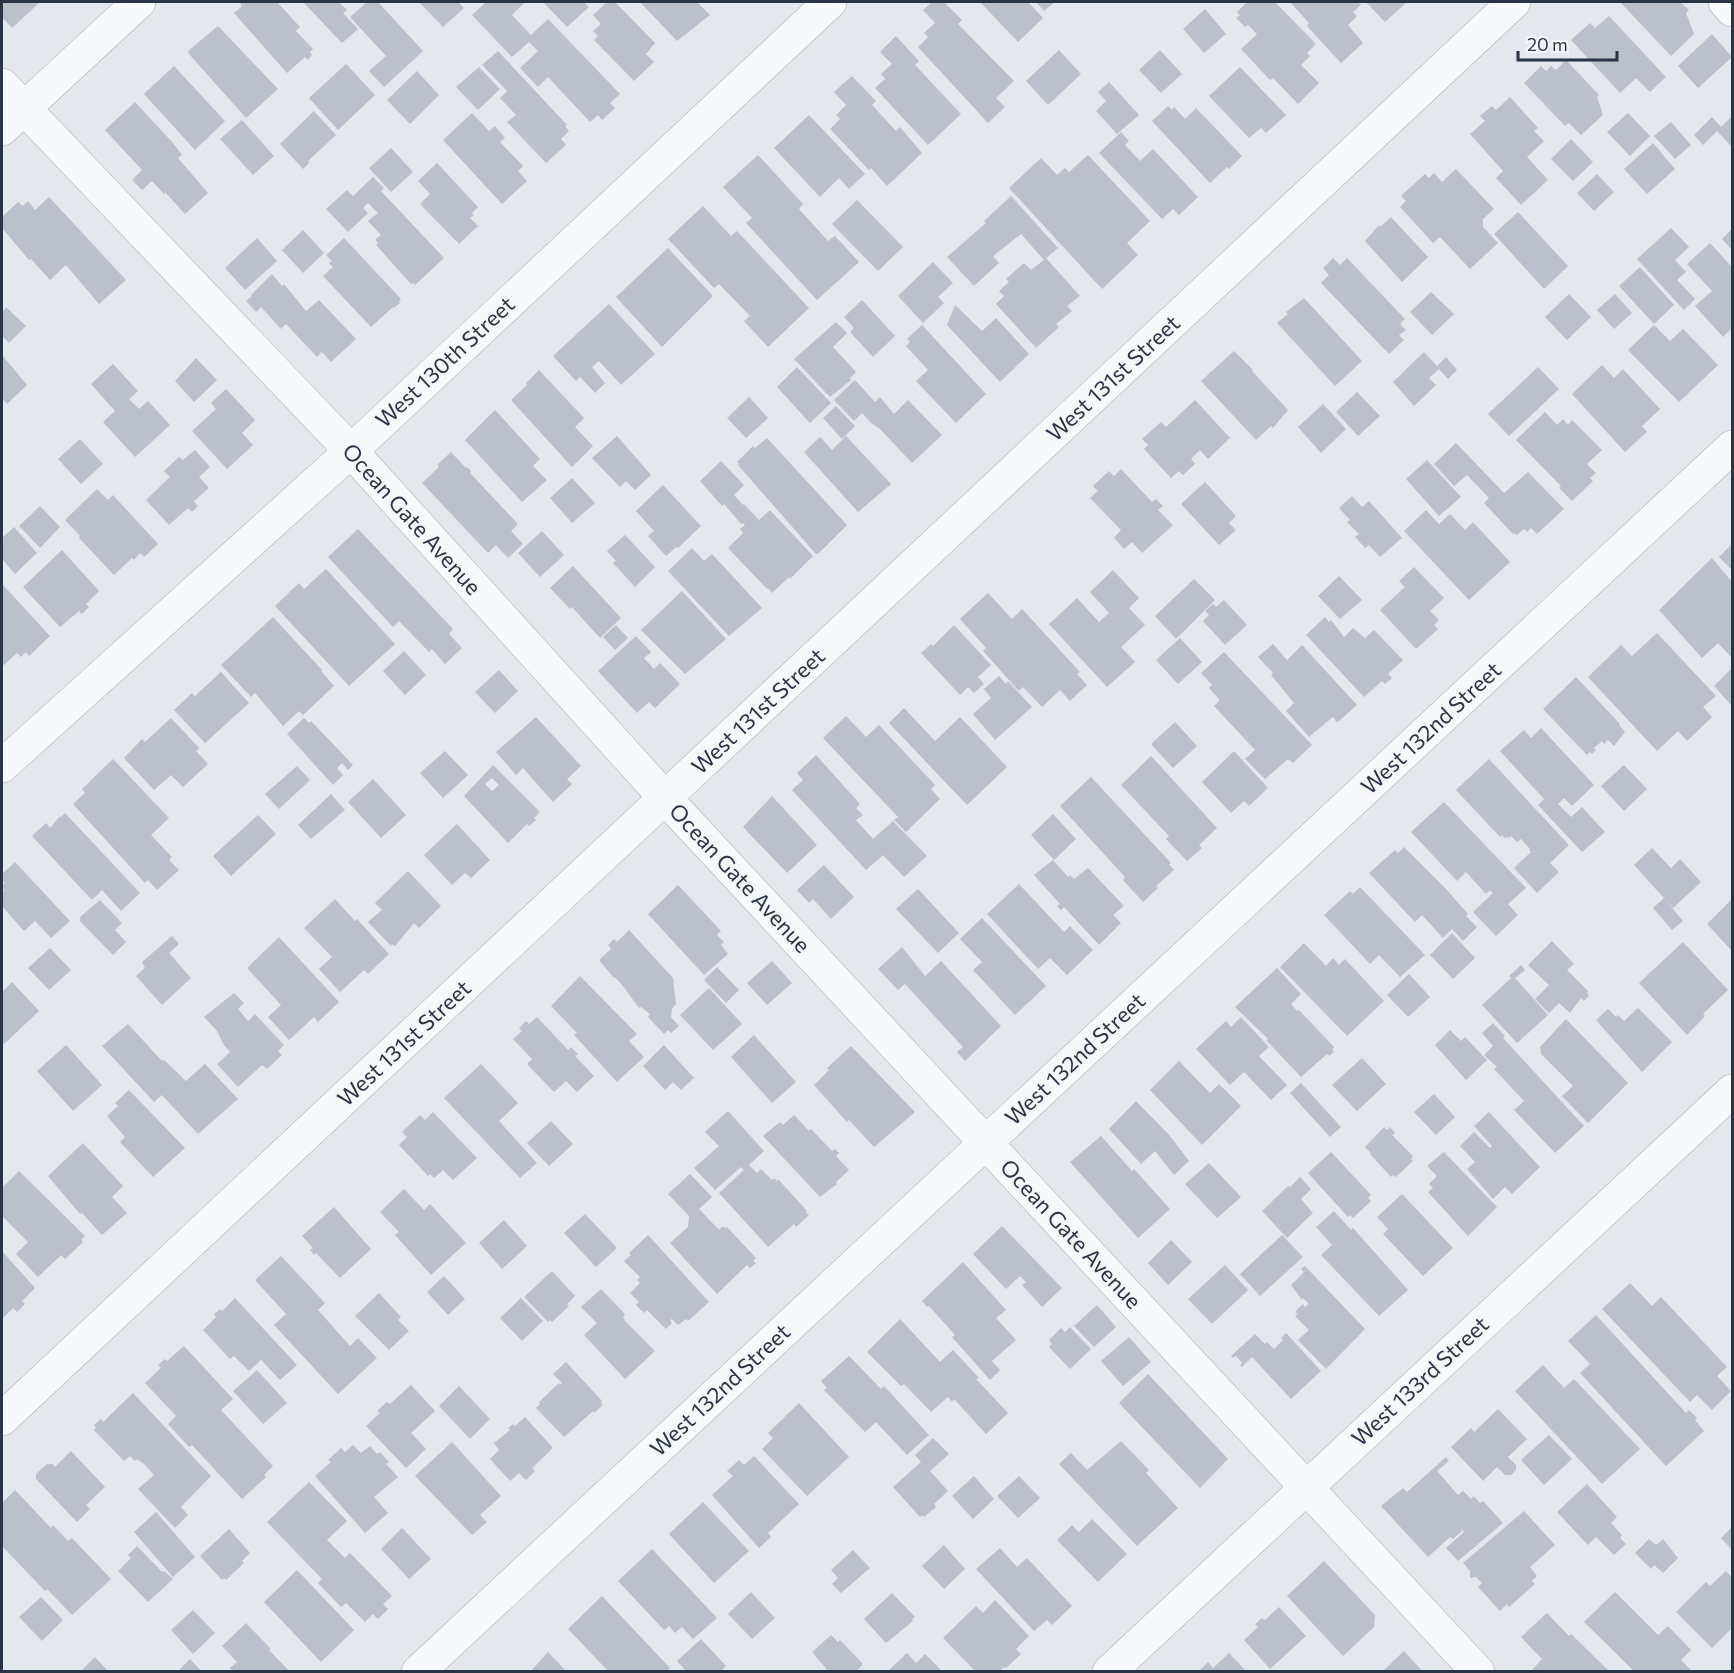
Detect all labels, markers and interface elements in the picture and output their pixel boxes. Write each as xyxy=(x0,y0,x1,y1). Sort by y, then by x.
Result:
scale bar xyxy=(1518,24,1617,62)
text: 20 m xyxy=(1527,33,1568,55)
street label: West 130th Street xyxy=(370,290,520,433)
street label: West 131st Street xyxy=(1040,309,1185,446)
street label: Ocean Gate Avenue xyxy=(337,437,487,600)
street label: West 131st Street xyxy=(685,642,830,779)
street label: West 132nd Street xyxy=(1355,656,1506,799)
street label: Ocean Gate Avenue xyxy=(664,797,817,958)
street label: West 131st Street xyxy=(331,974,476,1111)
street label: West 132nd Street xyxy=(999,987,1150,1130)
street label: Ocean Gate Avenue xyxy=(995,1153,1148,1314)
street label: West 133rd Street xyxy=(1345,1310,1494,1451)
street label: West 132nd Street xyxy=(644,1318,795,1461)

